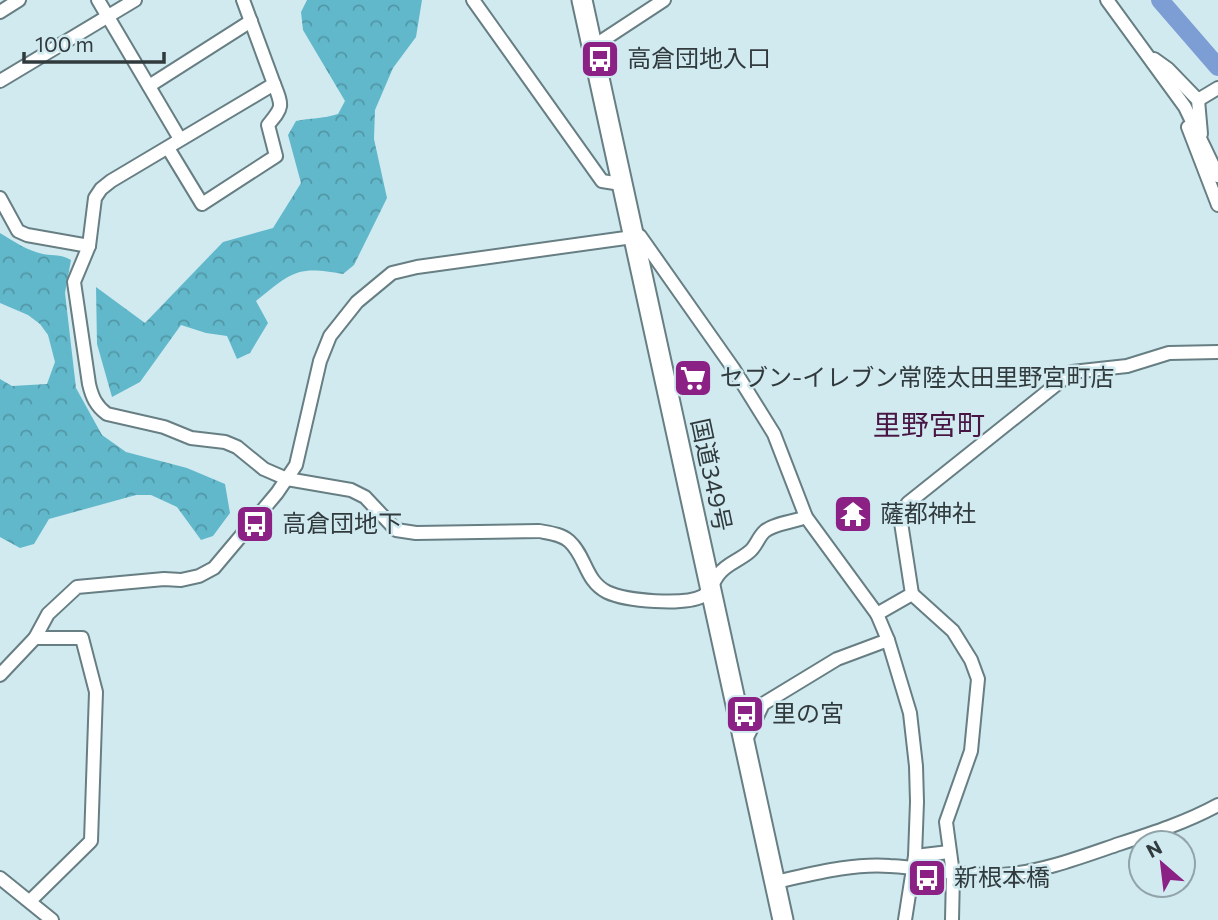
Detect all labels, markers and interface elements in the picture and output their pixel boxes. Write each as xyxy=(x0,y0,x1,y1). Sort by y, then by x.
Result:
scale bar xyxy=(24,21,164,65)
text: 100 m xyxy=(35,31,94,56)
bus stop icon: 高倉団地入口 xyxy=(579,38,621,80)
place label: 高倉団地入口 xyxy=(627,43,771,72)
supermarket icon: セブン-イレブン常陸太田里野宮町店 xyxy=(672,357,714,399)
place label: セブン-イレブン常陸太田里野宮町店 xyxy=(720,362,1114,391)
district label: 里野宮町 xyxy=(873,407,985,441)
street label: 国道349号 xyxy=(686,416,739,534)
temple icon: 薩都神社 xyxy=(832,493,874,535)
place label: 薩都神社 xyxy=(880,498,976,527)
bus stop icon: 高倉団地下 xyxy=(234,503,276,545)
place label: 高倉団地下 xyxy=(282,508,402,537)
bus stop icon: 里の宮 xyxy=(724,693,766,735)
place label: 里の宮 xyxy=(772,698,844,727)
north arrow xyxy=(1127,829,1197,899)
text: N xyxy=(1142,835,1165,862)
bus stop icon: 新根本橋 xyxy=(906,857,948,899)
place label: 新根本橋 xyxy=(954,862,1050,891)

